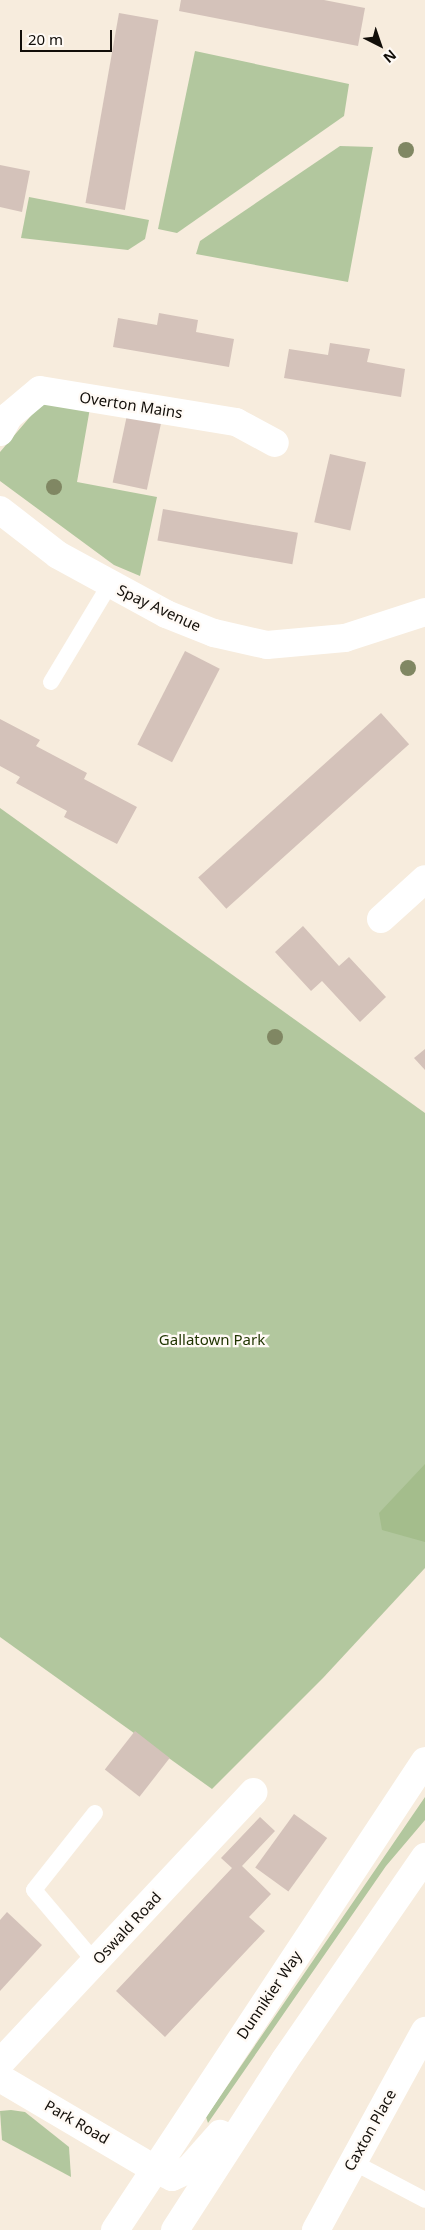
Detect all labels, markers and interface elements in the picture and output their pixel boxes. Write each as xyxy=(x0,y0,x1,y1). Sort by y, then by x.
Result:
scale bar xyxy=(22,20,115,52)
north arrow xyxy=(355,20,405,70)
text: 20 m xyxy=(28,29,63,49)
text: N xyxy=(380,46,401,68)
street label: Overton Mains xyxy=(78,388,184,422)
street label: Spay Avenue xyxy=(114,581,204,635)
park label: Gallatown Park xyxy=(159,1331,265,1349)
street label: Oswald Road xyxy=(89,1888,165,1968)
street label: Dunnikier Way xyxy=(233,1947,305,2043)
street label: Caxton Place xyxy=(340,2086,400,2174)
street label: Park Road xyxy=(41,2096,113,2148)

